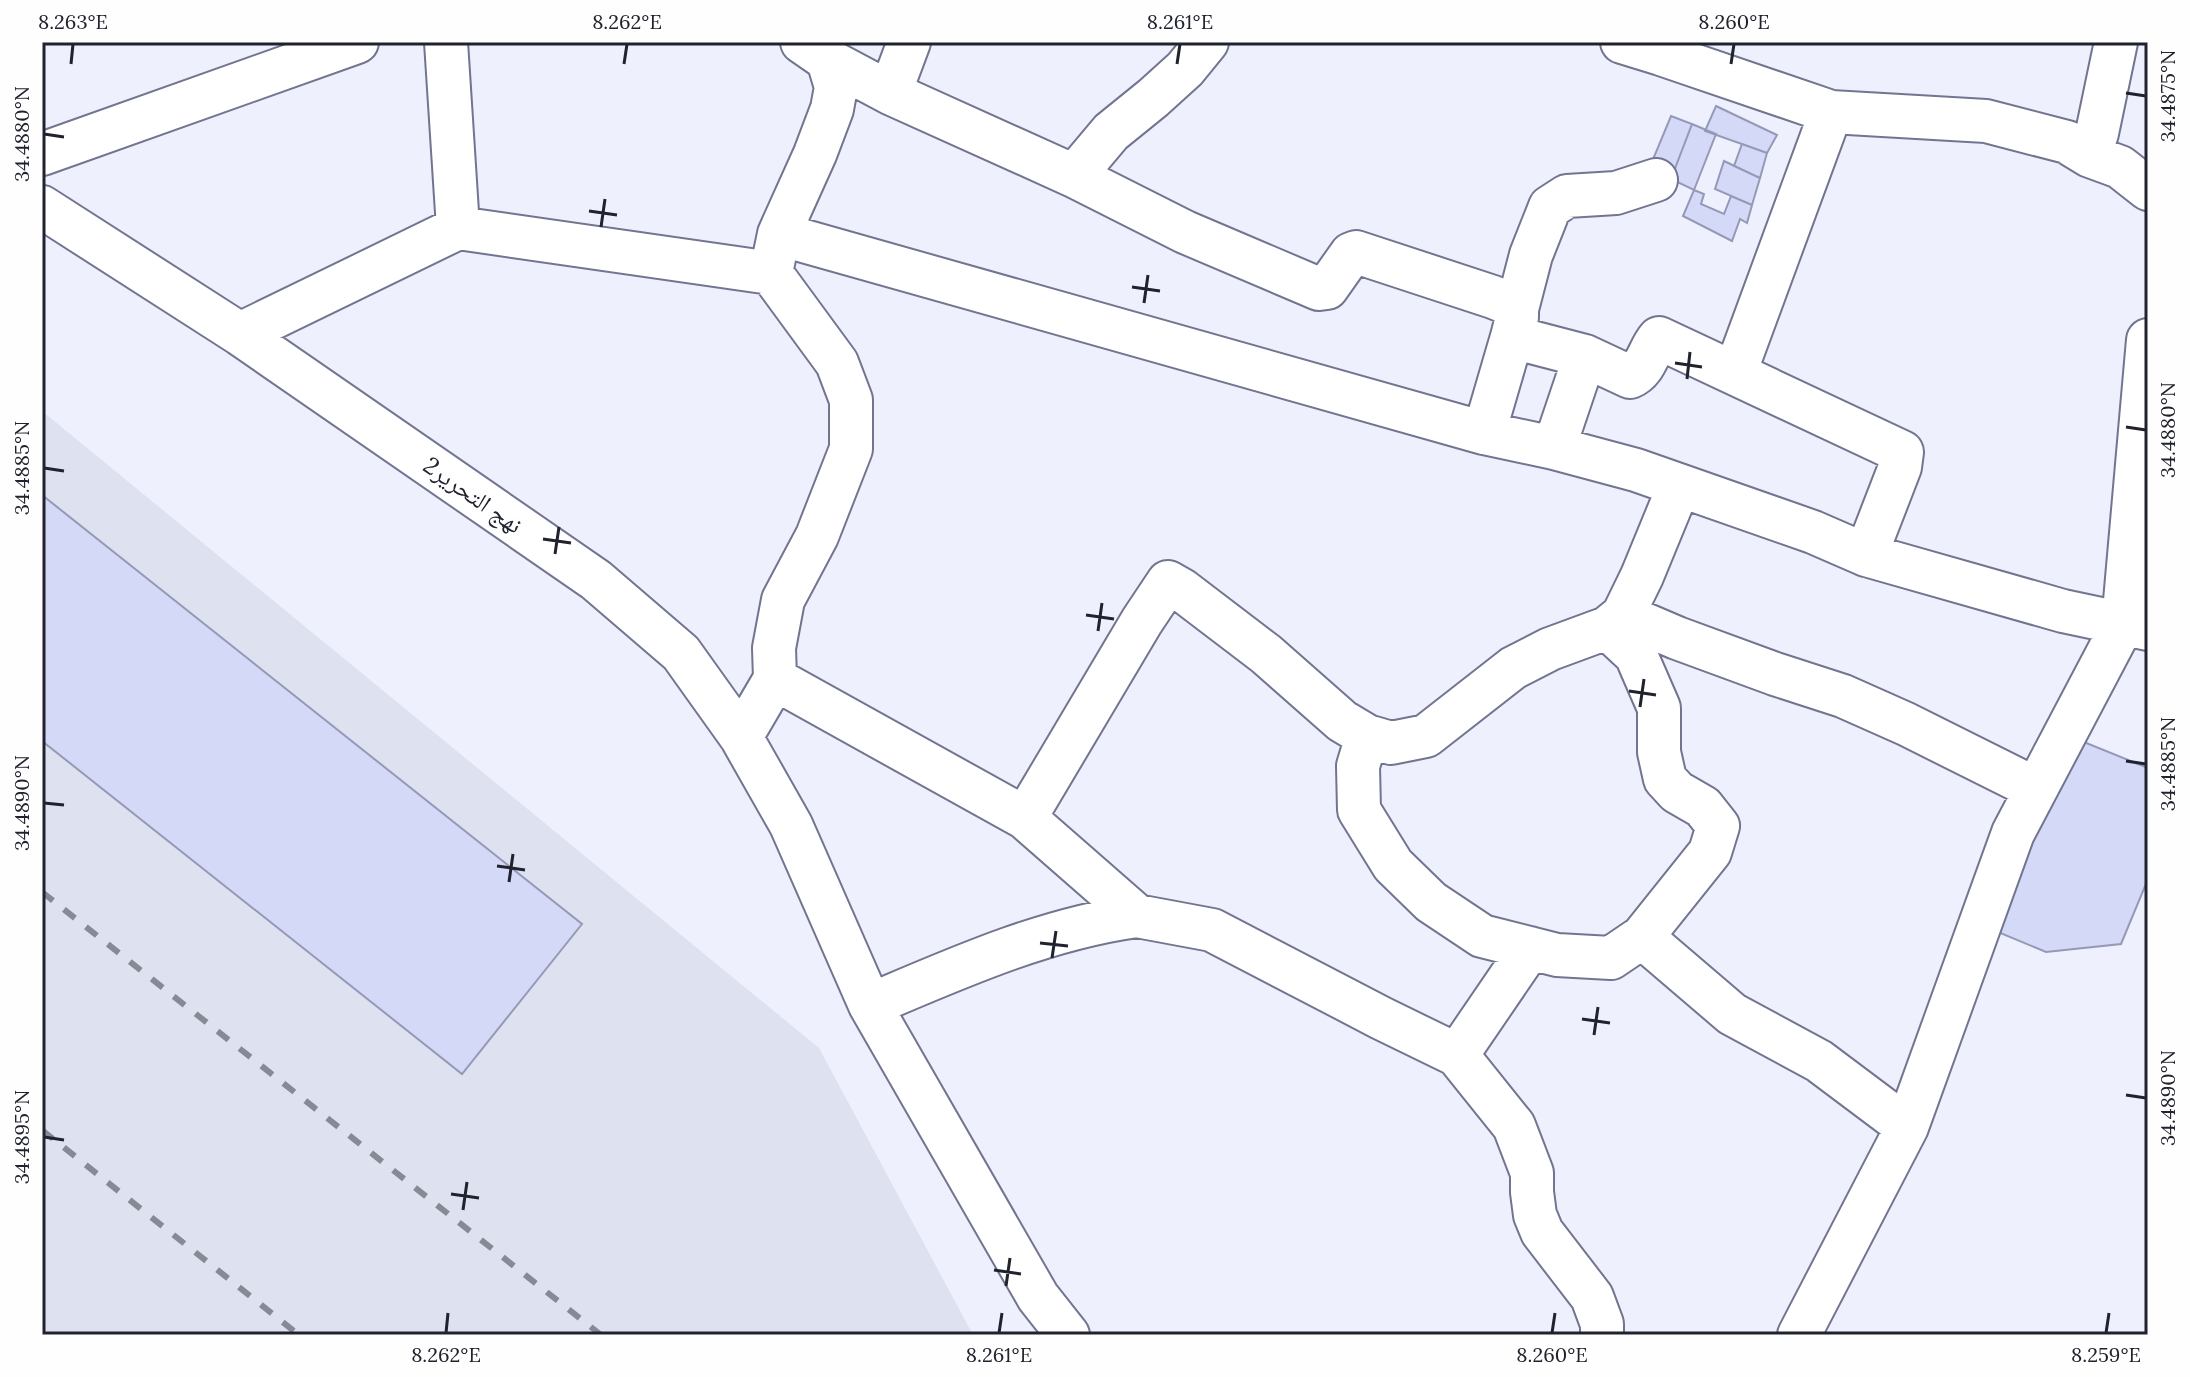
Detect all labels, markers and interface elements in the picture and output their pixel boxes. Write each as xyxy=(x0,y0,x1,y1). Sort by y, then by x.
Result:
text: 8.263°E xyxy=(38,9,108,34)
text: 8.262°E xyxy=(592,9,662,34)
text: 8.261°E xyxy=(1147,9,1213,34)
text: 8.260°E xyxy=(1698,9,1770,34)
text: 34.4875°N xyxy=(2155,50,2180,142)
text: 34.4880°N xyxy=(9,86,34,182)
text: 34.4880°N xyxy=(2155,382,2180,478)
text: 34.4885°N xyxy=(9,421,34,515)
street label: نهج التحرير2 xyxy=(417,450,529,540)
text: 34.4885°N xyxy=(2155,717,2180,811)
text: 34.4890°N xyxy=(9,755,34,851)
text: 34.4890°N xyxy=(2155,1050,2180,1146)
text: 34.4895°N xyxy=(9,1090,34,1184)
text: 8.262°E xyxy=(411,1342,481,1367)
text: 8.261°E xyxy=(966,1342,1032,1367)
text: 8.260°E xyxy=(1516,1342,1588,1367)
text: 8.259°E xyxy=(2071,1342,2141,1367)

